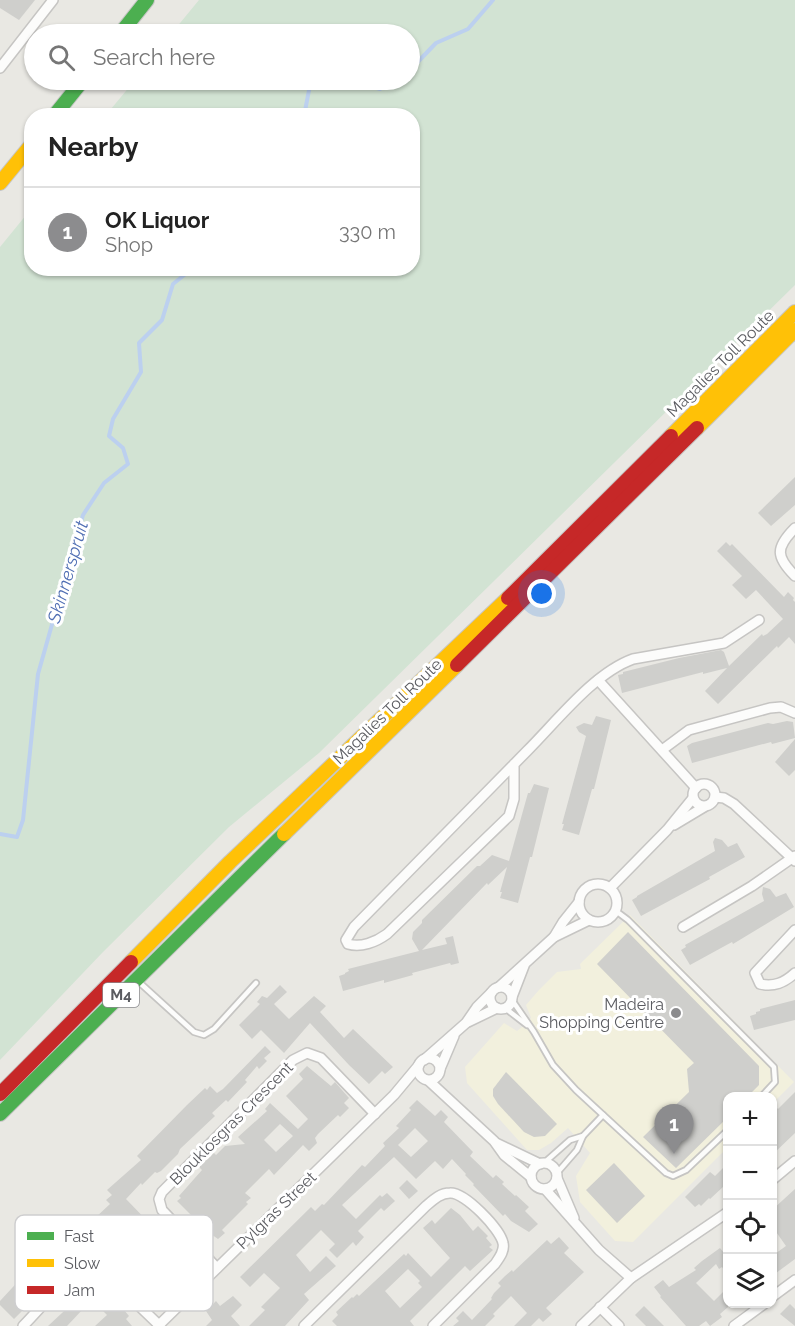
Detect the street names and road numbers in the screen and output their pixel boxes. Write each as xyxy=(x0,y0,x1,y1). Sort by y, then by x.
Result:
street label: Magalies Toll Route xyxy=(663,306,778,421)
street label: Magalies Toll Route xyxy=(329,655,446,768)
road number: M4 xyxy=(103,983,139,1007)
street label: Blouklosgras Crescent xyxy=(166,1057,297,1189)
street label: Pylgras Street xyxy=(233,1167,321,1253)

